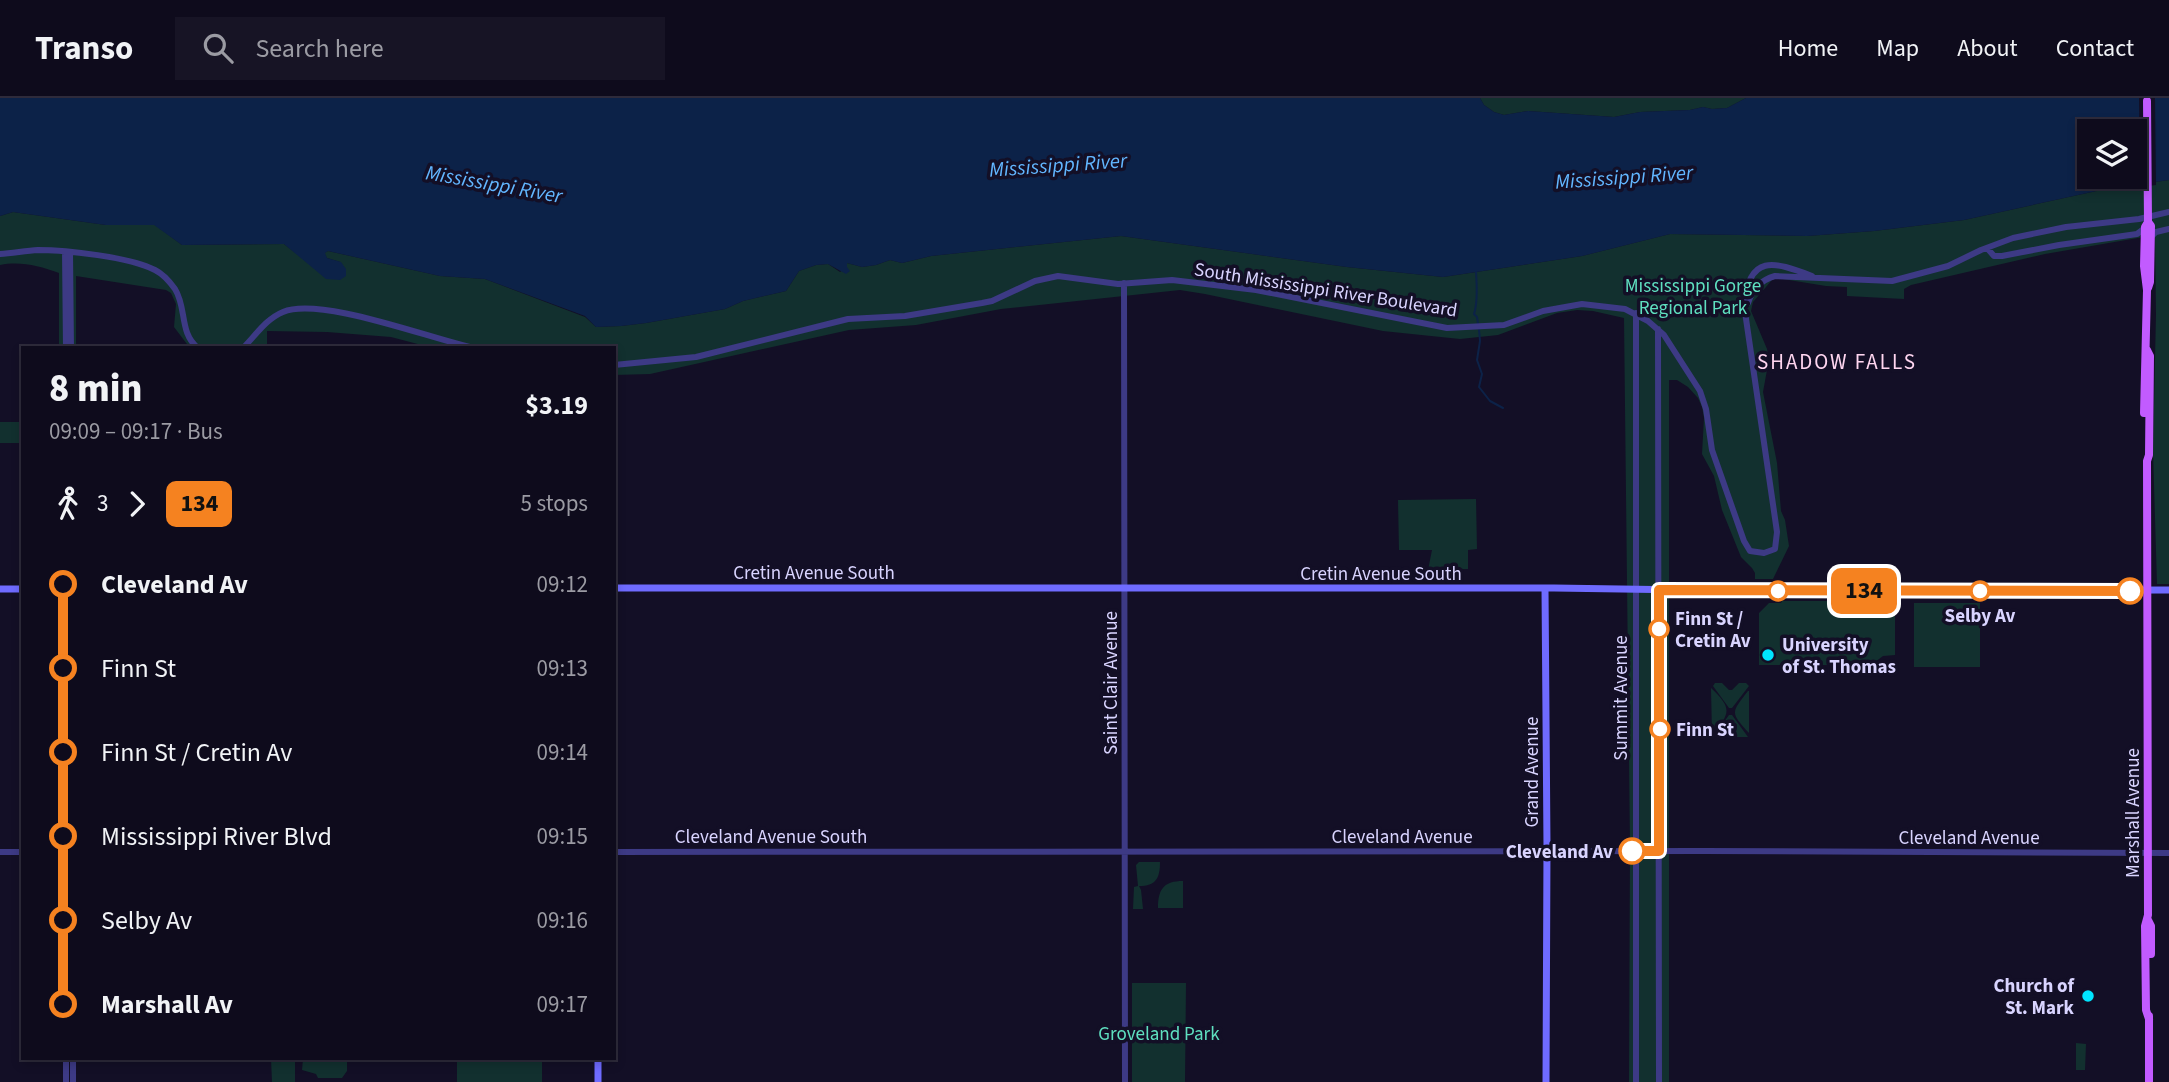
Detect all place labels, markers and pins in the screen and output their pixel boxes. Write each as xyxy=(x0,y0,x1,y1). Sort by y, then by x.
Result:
unlabelled marker xyxy=(2117,578,2143,604)
unlabelled marker xyxy=(1768,581,1788,601)
marker: Selby Av xyxy=(1970,581,1990,601)
place label: Selby Av xyxy=(1945,603,2015,630)
place label: Finn St / Cretin Av xyxy=(1675,606,1751,655)
marker: Finn St / Cretin Av xyxy=(1649,619,1669,639)
place label: University of St. Thomas xyxy=(1782,632,1896,681)
marker: University of St. Thomas xyxy=(1760,647,1776,663)
place label: Finn St xyxy=(1676,717,1734,744)
marker: Finn St xyxy=(1650,719,1670,739)
marker: Cleveland Av xyxy=(1619,838,1645,864)
place label: Cleveland Av xyxy=(1506,839,1613,866)
place label: Church of St. Mark xyxy=(1993,973,2076,1022)
marker: Church of St. Mark xyxy=(2080,988,2096,1004)

